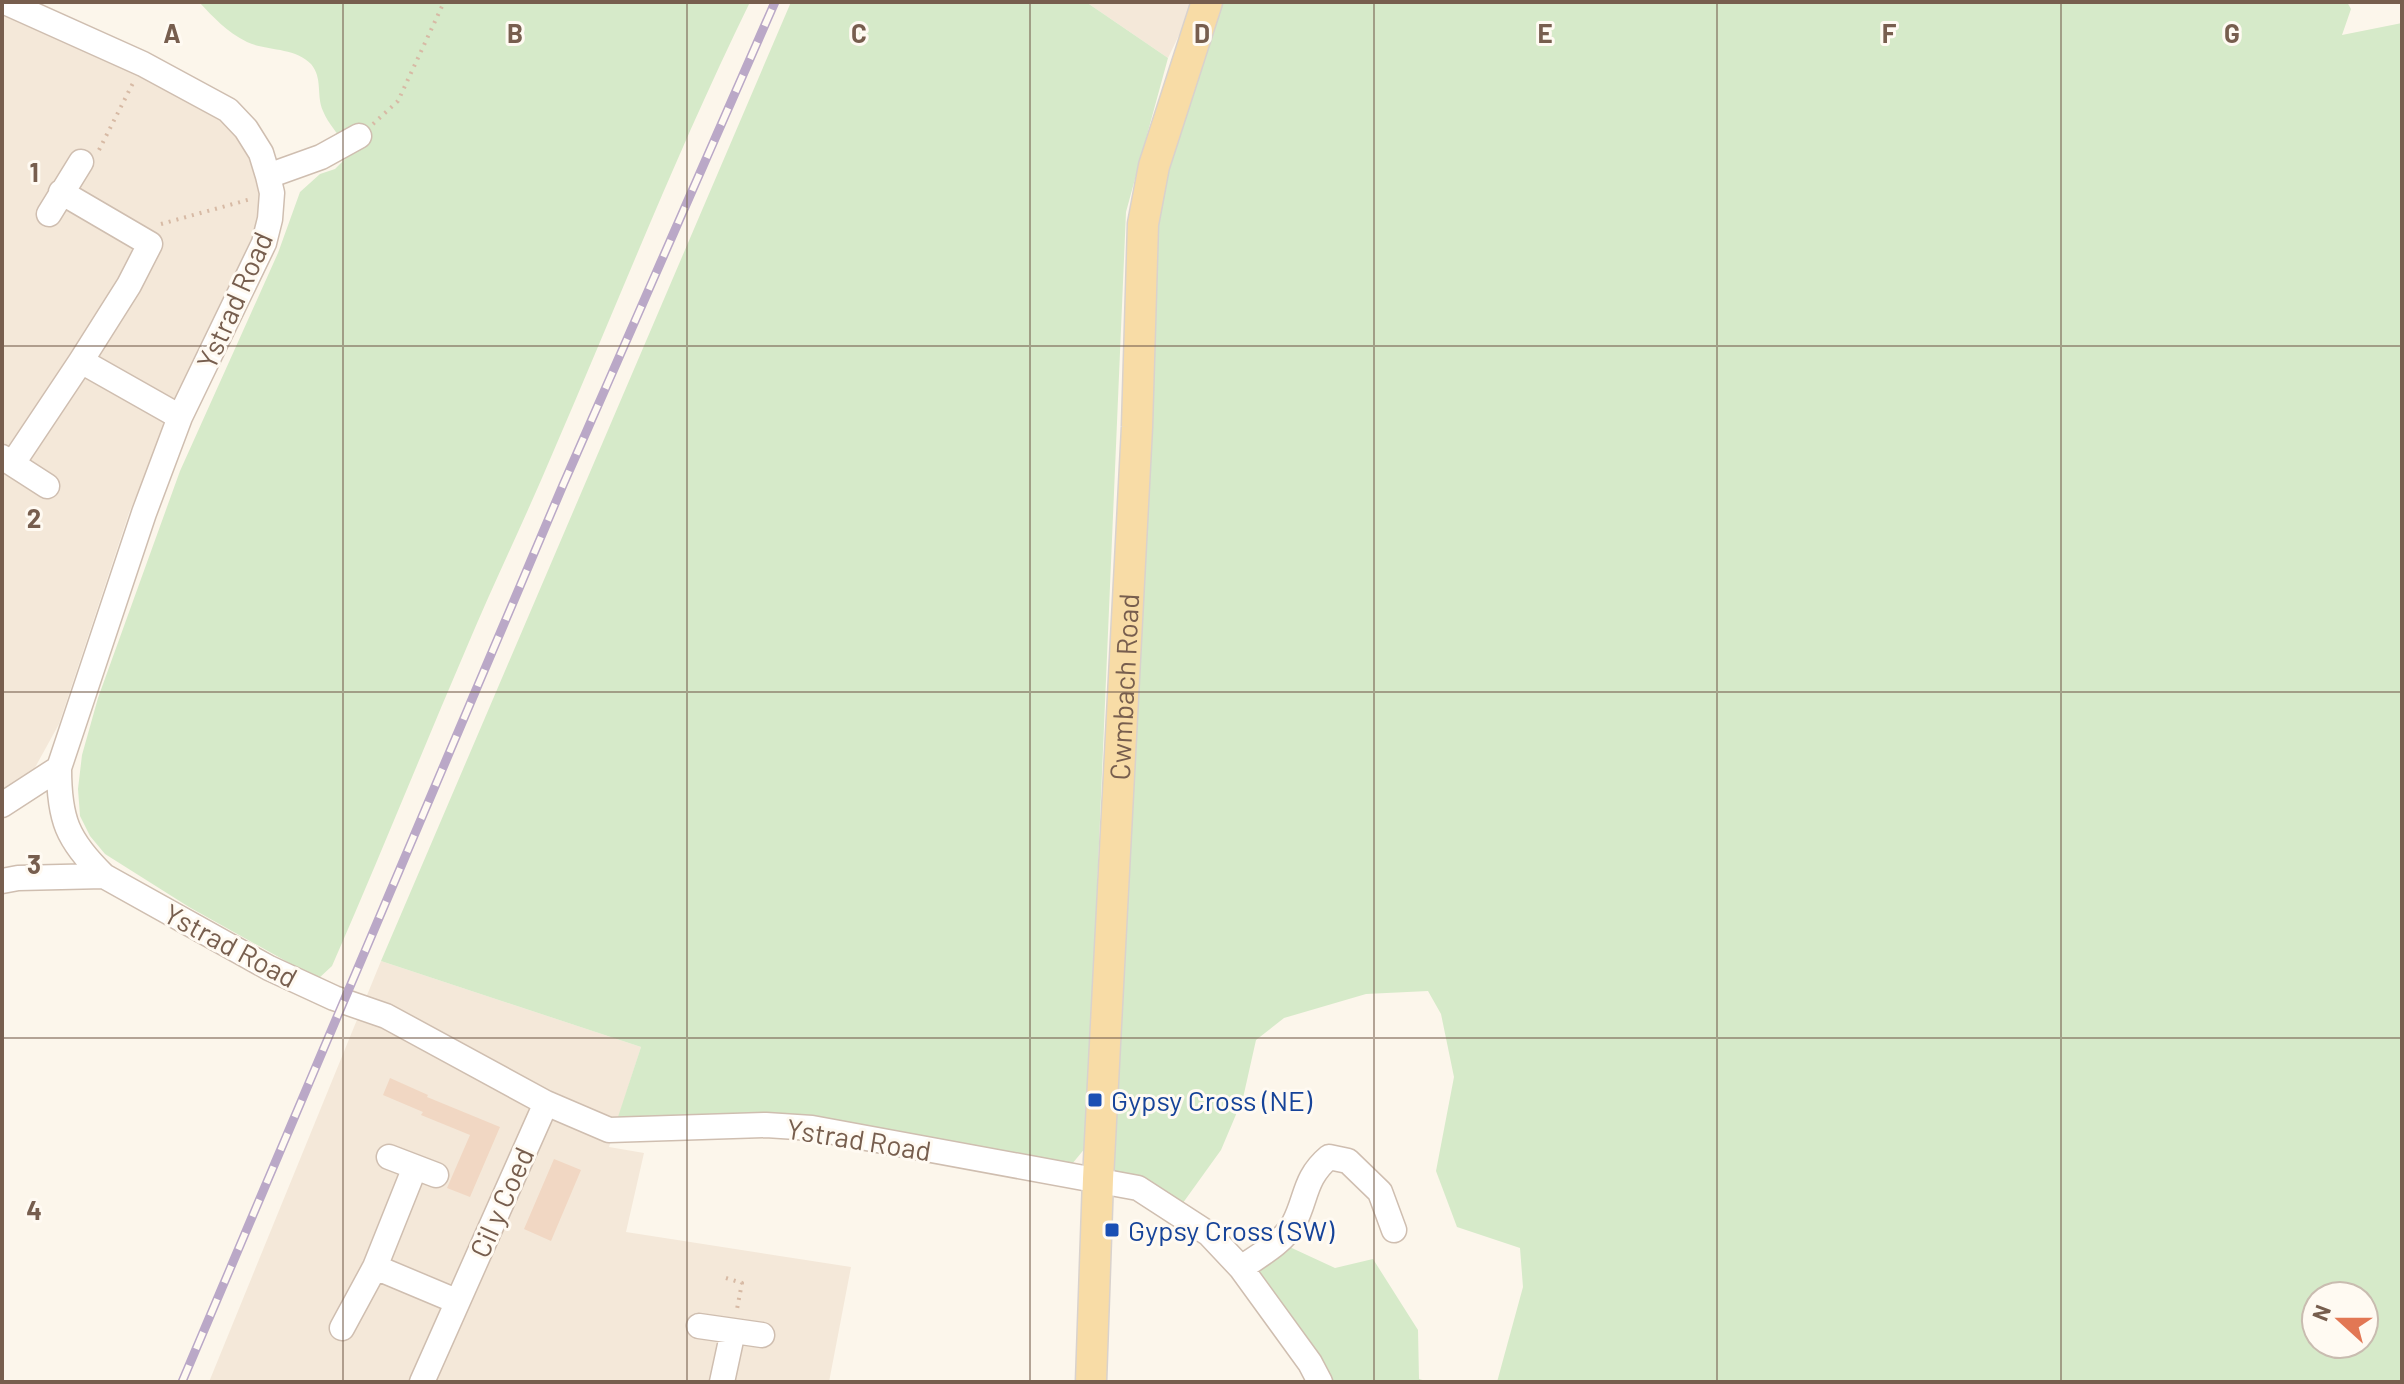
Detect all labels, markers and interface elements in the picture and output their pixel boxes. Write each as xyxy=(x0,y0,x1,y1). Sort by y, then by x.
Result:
text: A xyxy=(163,17,181,48)
text: B xyxy=(507,17,523,48)
text: C xyxy=(851,17,867,48)
text: D xyxy=(1194,17,1210,48)
text: E xyxy=(1537,17,1553,48)
text: F xyxy=(1882,17,1897,48)
text: G xyxy=(2224,17,2240,48)
text: 1 xyxy=(29,156,39,187)
street label: Ystrad Road xyxy=(189,226,279,374)
text: 2 xyxy=(27,502,41,533)
street label: Cwmbach Road xyxy=(1102,592,1145,781)
text: 3 xyxy=(27,848,41,879)
street label: Ystrad Road xyxy=(159,896,303,994)
place label: Gypsy Cross (NE) xyxy=(1111,1083,1313,1117)
marker: Gypsy Cross (NE) xyxy=(1086,1091,1104,1109)
street label: Ystrad Road xyxy=(784,1111,934,1167)
street label: Cil y Coed xyxy=(462,1142,540,1262)
text: 4 xyxy=(26,1194,42,1225)
place label: Gypsy Cross (SW) xyxy=(1128,1213,1335,1247)
marker: Gypsy Cross (SW) xyxy=(1103,1221,1121,1239)
north arrow xyxy=(2300,1280,2380,1360)
text: N xyxy=(2306,1301,2335,1324)

